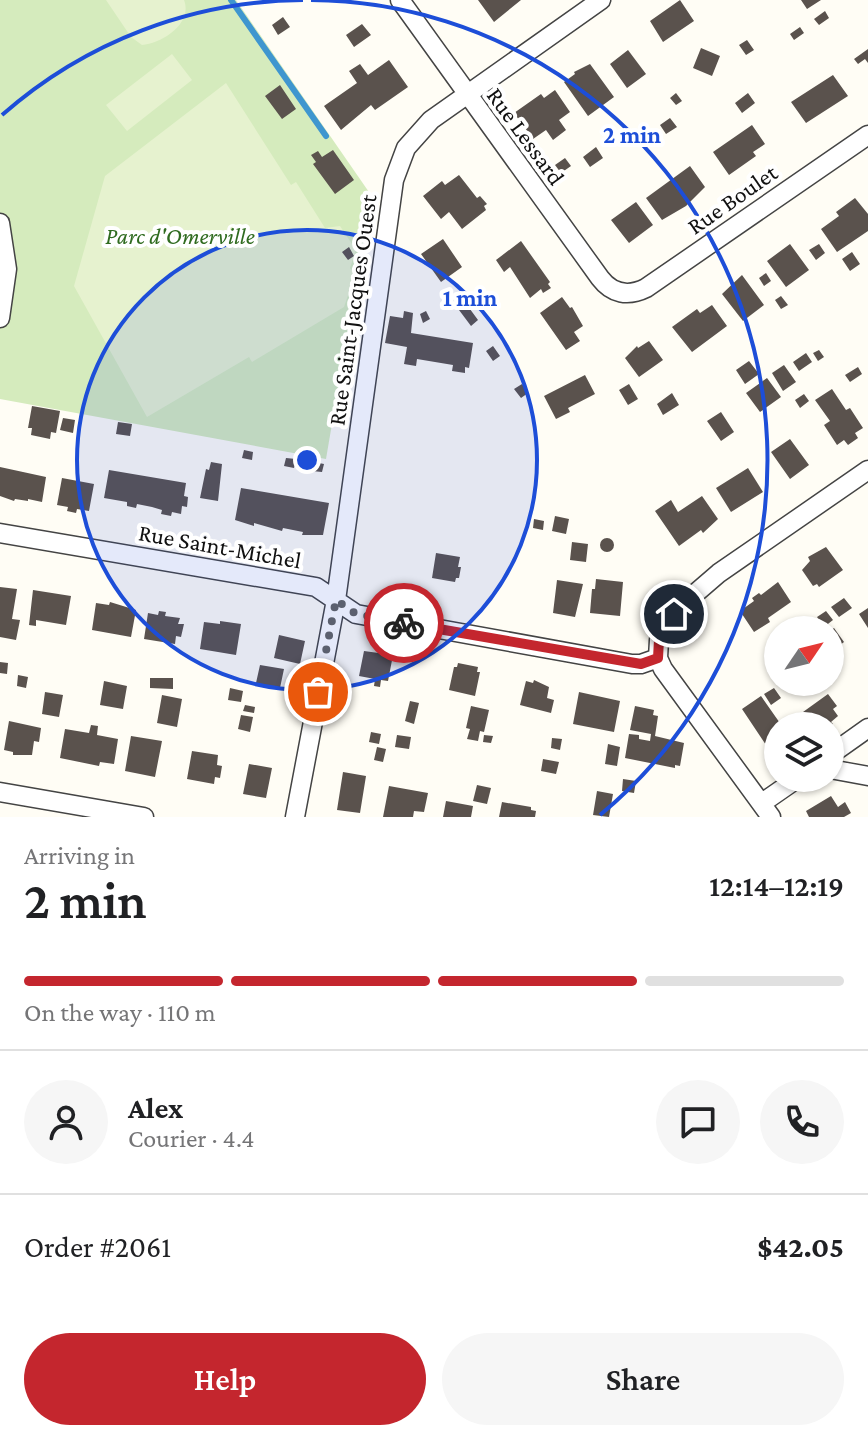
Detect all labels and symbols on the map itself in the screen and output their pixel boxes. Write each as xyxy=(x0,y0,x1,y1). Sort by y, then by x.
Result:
street label: Rue Lessard xyxy=(482,82,571,190)
text: 2 min xyxy=(603,121,661,148)
street label: Rue Boulet xyxy=(682,158,783,240)
street label: Rue Saint-Jacques Ouest xyxy=(322,192,382,427)
park label: Parc d'Omerville xyxy=(105,222,255,249)
text: 1 min xyxy=(443,284,498,311)
centre of rings xyxy=(293,446,321,474)
street label: Rue Saint-Michel xyxy=(137,518,303,574)
pin xyxy=(640,580,708,648)
courier xyxy=(364,583,444,663)
north arrow xyxy=(764,616,844,696)
pin xyxy=(284,658,352,726)

